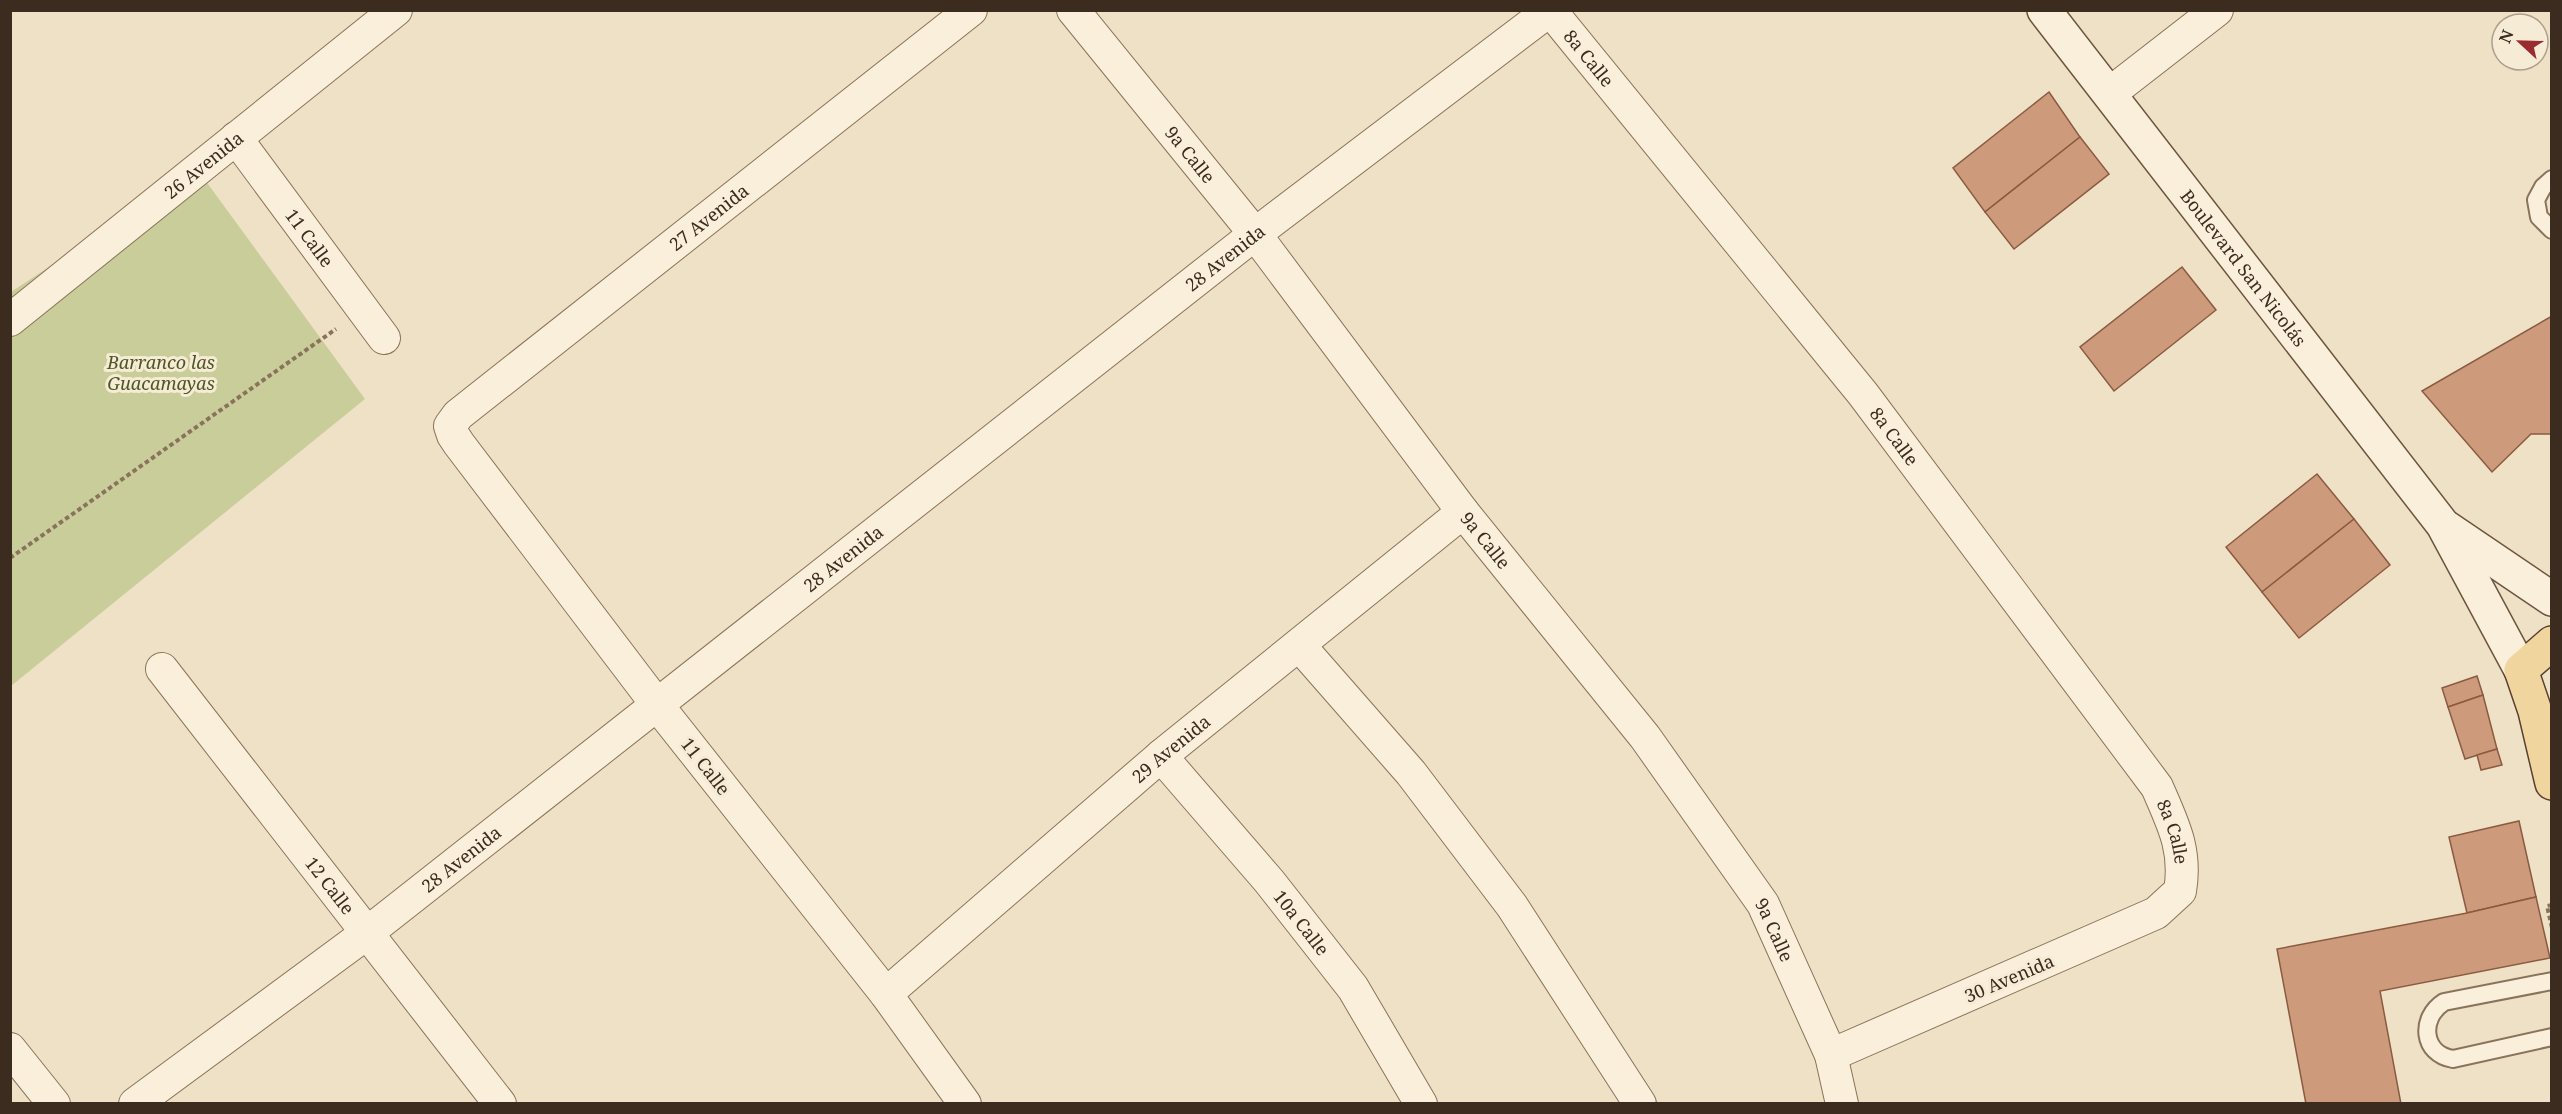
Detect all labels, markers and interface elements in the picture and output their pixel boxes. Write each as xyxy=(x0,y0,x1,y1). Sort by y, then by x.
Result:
north arrow xyxy=(2490,12,2550,72)
street label: 8a Calle xyxy=(1559,25,1620,92)
text: N xyxy=(2494,26,2519,46)
street label: 9a Calle xyxy=(1160,121,1221,188)
street label: 26 Avenida xyxy=(159,126,248,204)
street label: 27 Avenida xyxy=(664,178,753,256)
street label: Boulevard San Nicolás xyxy=(2175,184,2312,351)
street label: 11 Calle xyxy=(280,204,339,272)
street label: 28 Avenida xyxy=(1180,219,1270,297)
park label: Barranco las Guacamayas xyxy=(106,350,215,395)
street label: 8a Calle xyxy=(1865,402,1924,470)
street label: 9a Calle xyxy=(1455,507,1516,574)
street label: 28 Avenida xyxy=(798,519,888,597)
street label: 29 Avenida xyxy=(1126,709,1215,788)
street label: 11 Calle xyxy=(676,732,736,800)
street label: 8a Calle xyxy=(2152,795,2194,865)
street label: 28 Avenida xyxy=(416,820,506,898)
street label: 12 Calle xyxy=(300,852,360,919)
street label: 10a Calle xyxy=(1268,885,1335,960)
street label: 9a Calle xyxy=(1750,893,1799,965)
street label: 30 Avenida xyxy=(1961,948,2057,1008)

